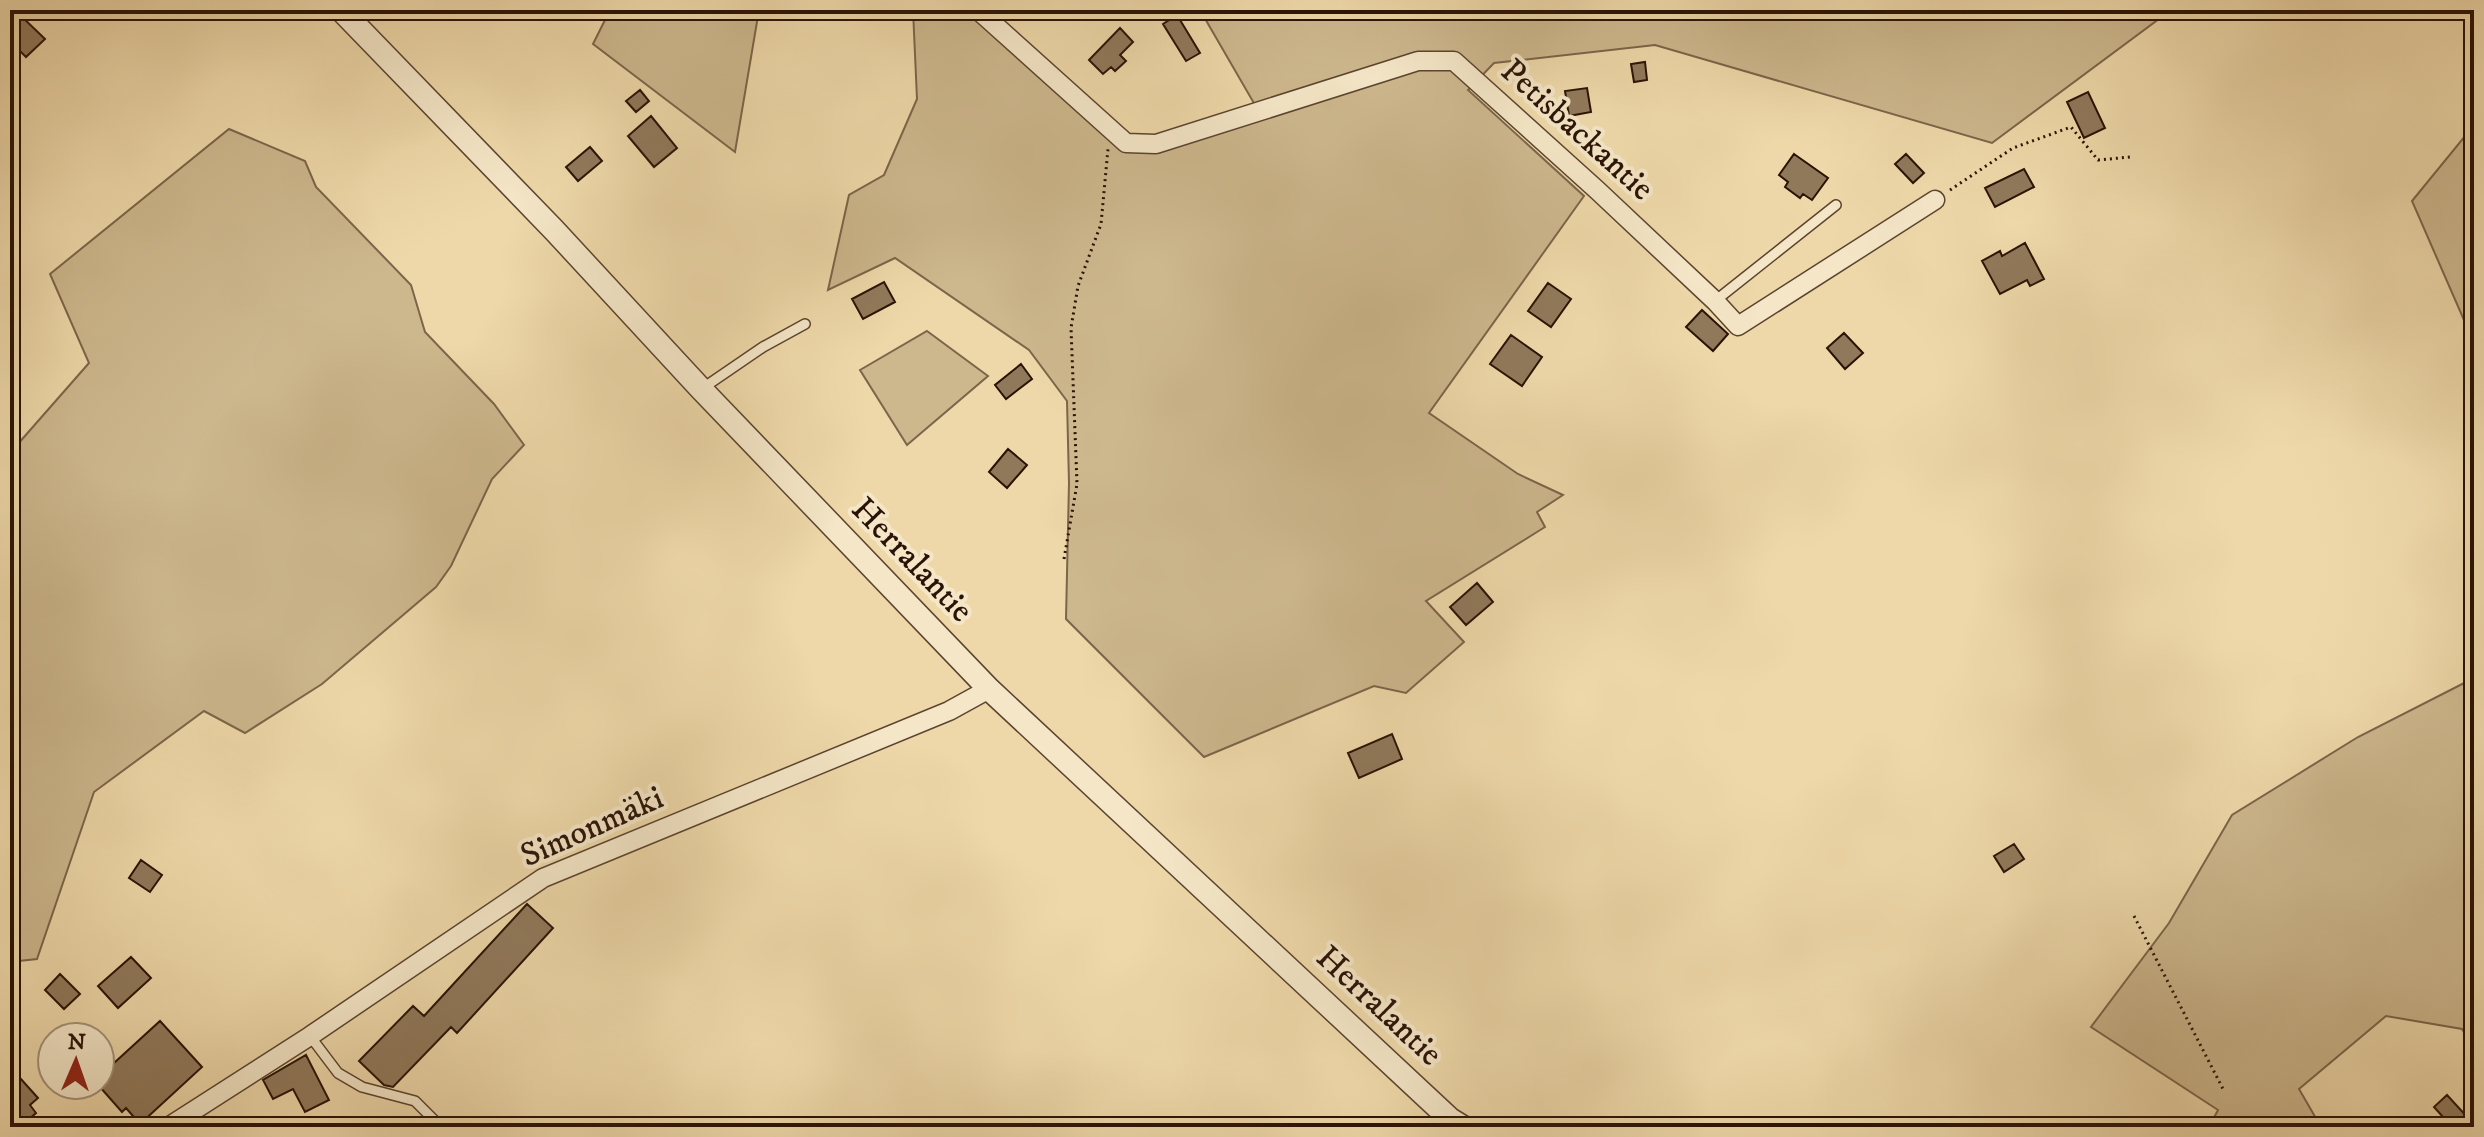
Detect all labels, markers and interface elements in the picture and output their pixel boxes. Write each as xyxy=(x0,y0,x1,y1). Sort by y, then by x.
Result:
street label: Petisbackantie xyxy=(1492,50,1662,210)
street label: Herralantie xyxy=(842,489,982,631)
street label: Simonmäki xyxy=(514,777,670,877)
street label: Herralantie xyxy=(1307,937,1451,1075)
north arrow xyxy=(36,1021,116,1101)
text: N xyxy=(67,1029,86,1056)

